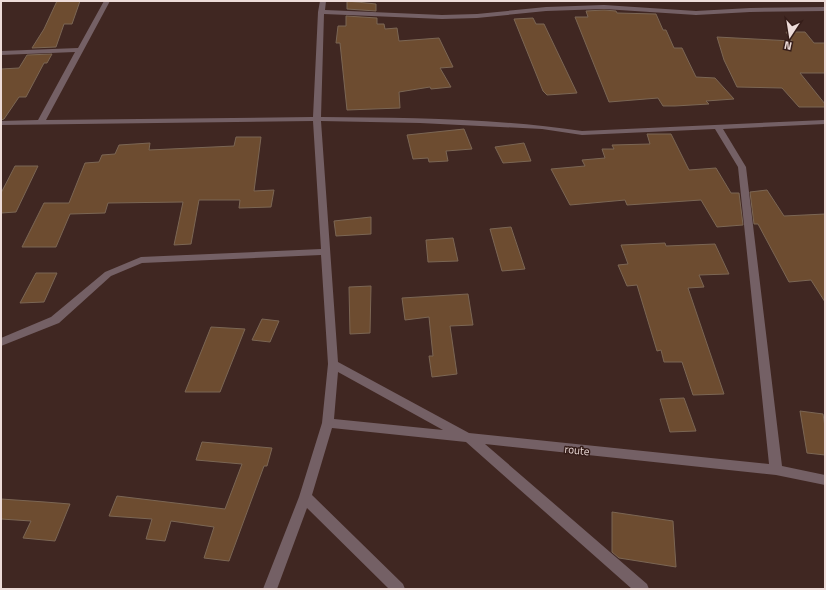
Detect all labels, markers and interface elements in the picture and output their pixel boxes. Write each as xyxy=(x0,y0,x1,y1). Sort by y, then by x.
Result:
north arrow xyxy=(770,16,810,56)
text: N xyxy=(783,37,793,54)
street label: route xyxy=(564,441,591,459)

